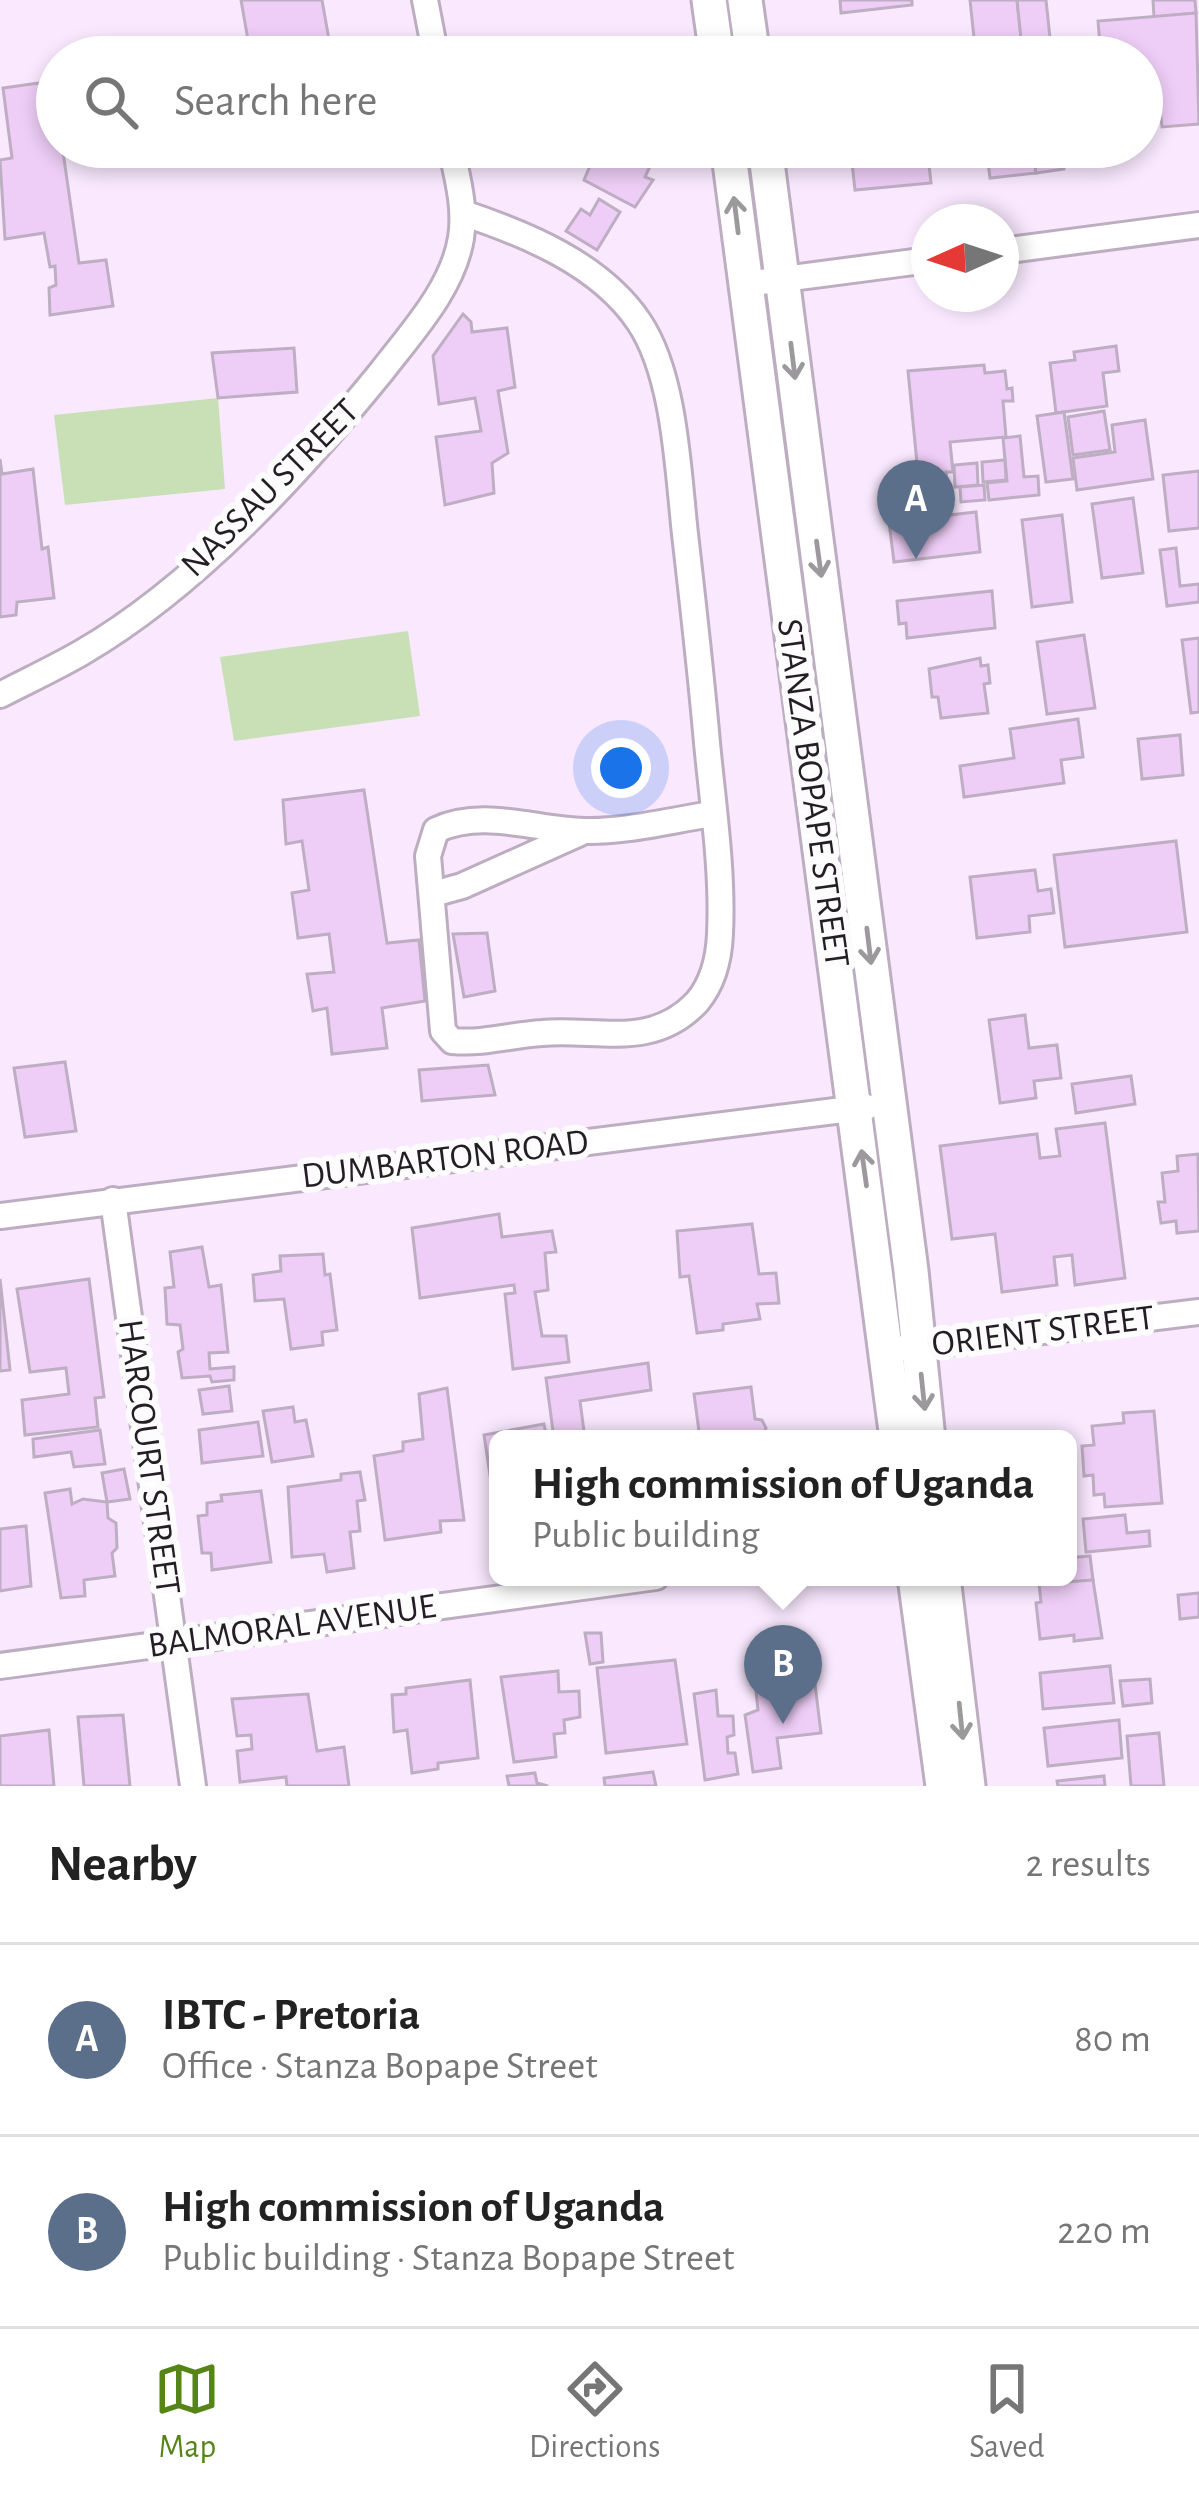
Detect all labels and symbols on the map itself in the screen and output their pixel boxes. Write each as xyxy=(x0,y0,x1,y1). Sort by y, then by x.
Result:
one-way arrow xyxy=(725,197,747,236)
north arrow xyxy=(911,204,1019,312)
one-way arrow xyxy=(783,341,805,380)
street label: NASSAU STREET xyxy=(174,392,366,584)
pin: A xyxy=(877,460,955,559)
one-way arrow xyxy=(808,539,831,578)
street label: STANZA BOPAPE STREET xyxy=(771,616,855,970)
your location xyxy=(591,738,651,798)
one-way arrow xyxy=(858,926,881,965)
street label: DUMBARTON ROAD xyxy=(300,1124,590,1194)
one-way arrow xyxy=(852,1149,875,1188)
street label: ORIENT STREET xyxy=(930,1299,1156,1363)
street label: HARCOURT STREET xyxy=(112,1317,186,1597)
one-way arrow xyxy=(912,1372,935,1411)
street label: BALMORAL AVENUE xyxy=(146,1588,438,1664)
pin: B xyxy=(744,1625,822,1724)
one-way arrow xyxy=(951,1701,973,1740)

